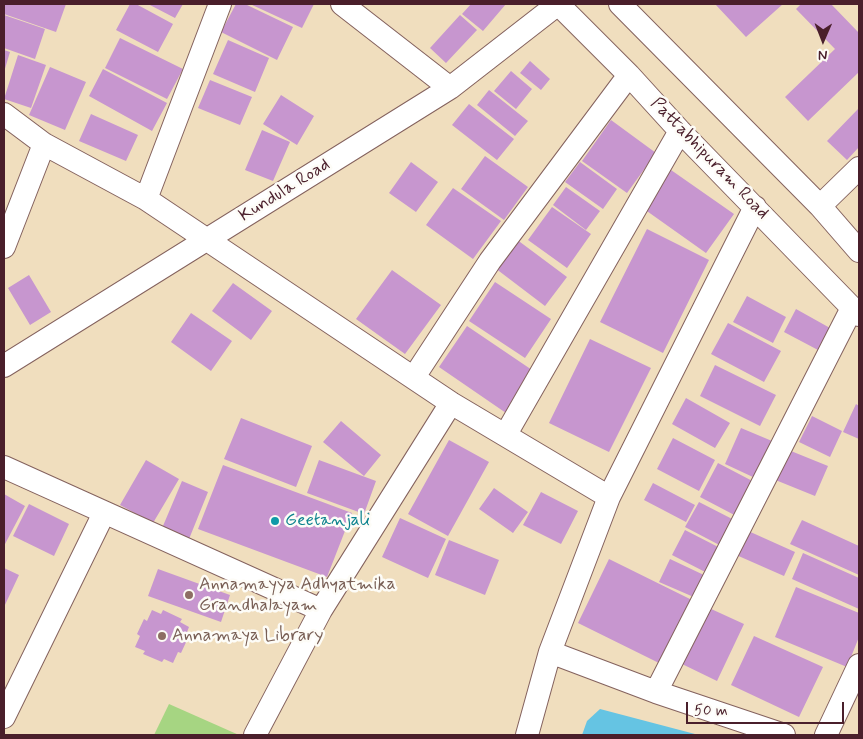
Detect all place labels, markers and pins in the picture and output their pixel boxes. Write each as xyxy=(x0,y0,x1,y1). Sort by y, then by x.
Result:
place label: Geetanjali xyxy=(285,510,370,532)
marker: Geetanjali xyxy=(269,515,281,527)
place label: Annamayya Adhyatmika Grandhalayam xyxy=(199,574,396,616)
marker: Annamayya Adhyatmika Grandhalayam xyxy=(183,589,195,601)
place label: Annamaya Library xyxy=(172,625,323,647)
marker: Annamaya Library xyxy=(156,630,168,642)

